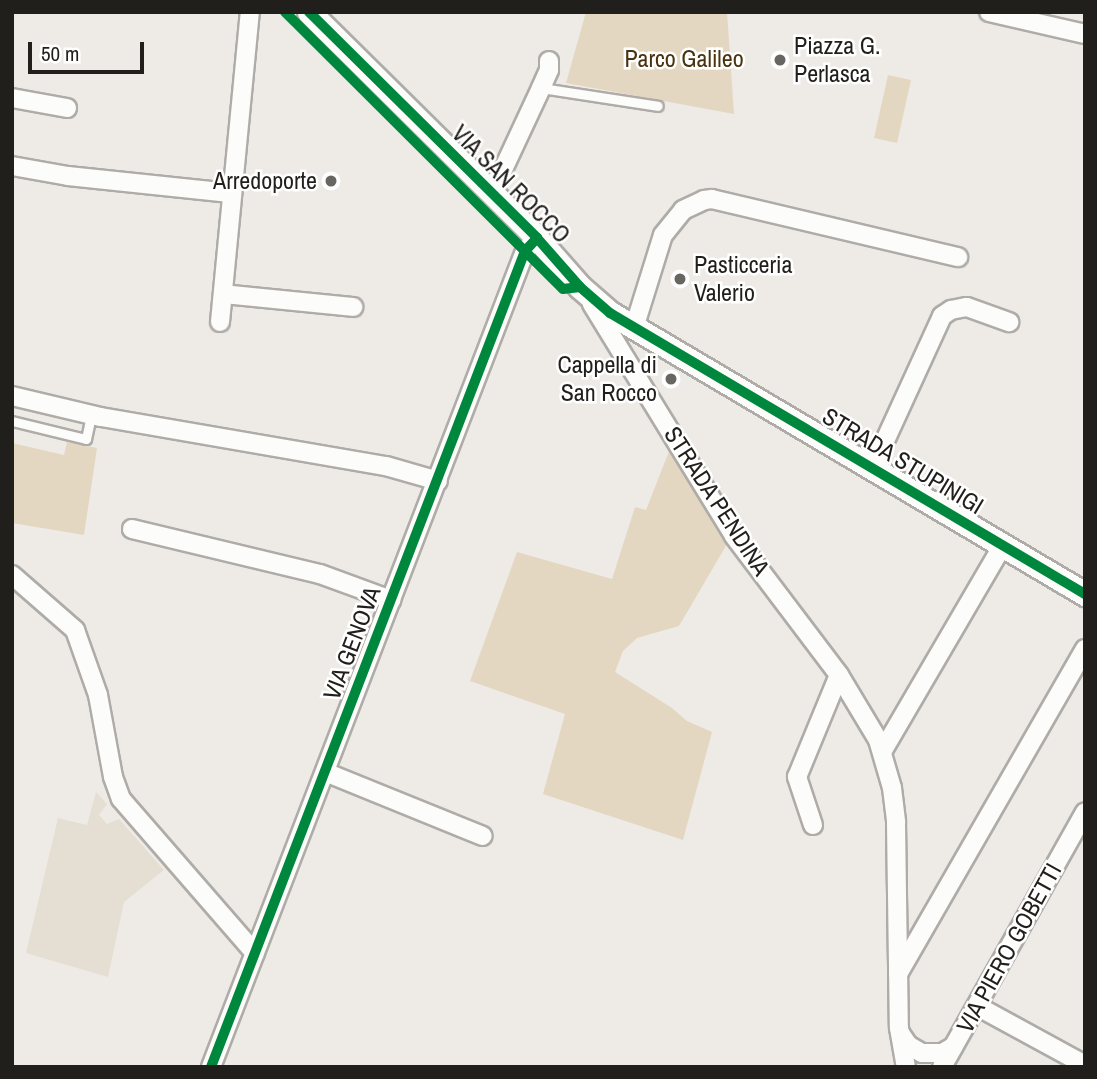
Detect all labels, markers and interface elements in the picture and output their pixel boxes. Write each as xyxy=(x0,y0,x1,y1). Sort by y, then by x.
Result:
scale bar xyxy=(32,28,147,72)
place label: Piazza G. Perlasca xyxy=(794,32,880,88)
text: 50 m xyxy=(41,39,79,68)
park label: Parco Galileo xyxy=(624,45,744,73)
marker: Piazza G. Perlasca xyxy=(772,52,788,68)
street label: VIA SAN ROCCO xyxy=(446,119,576,249)
place label: Arredoporte xyxy=(213,167,317,195)
marker: Arredoporte xyxy=(323,173,339,189)
place label: Pasticceria Valerio xyxy=(694,251,792,307)
marker: Pasticceria Valerio xyxy=(672,271,688,287)
place label: Cappella di San Rocco xyxy=(557,351,657,407)
marker: Cappella di San Rocco xyxy=(663,371,679,387)
street label: STRADA STUPINIGI xyxy=(817,401,989,521)
street label: STRADA PENDINA xyxy=(658,421,776,581)
street label: VIA GENOVA xyxy=(317,582,387,704)
street label: VIA PIERO GOBETTI xyxy=(950,858,1068,1038)

